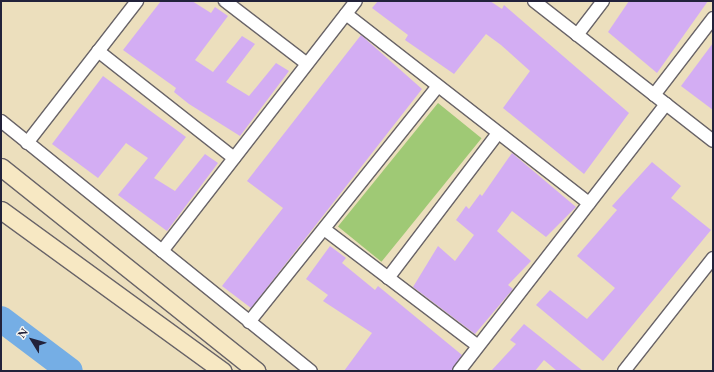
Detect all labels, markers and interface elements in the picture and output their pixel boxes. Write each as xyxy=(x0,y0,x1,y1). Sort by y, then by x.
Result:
north arrow xyxy=(12,320,52,360)
text: N xyxy=(14,325,31,341)

